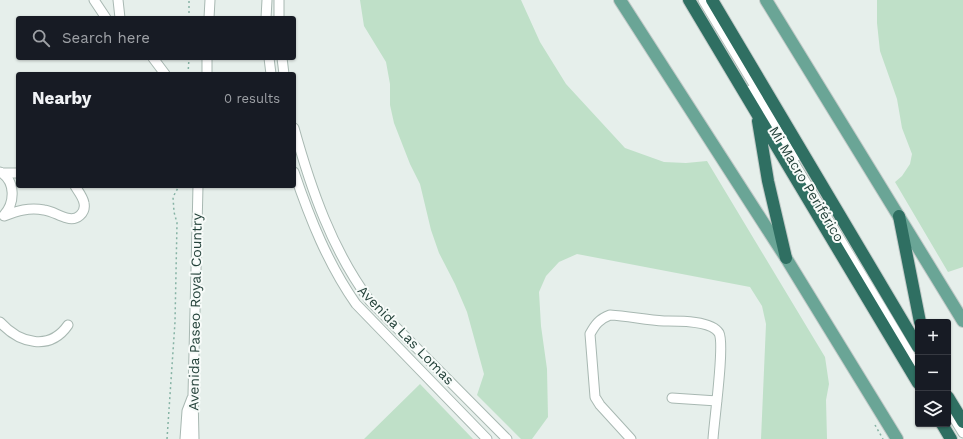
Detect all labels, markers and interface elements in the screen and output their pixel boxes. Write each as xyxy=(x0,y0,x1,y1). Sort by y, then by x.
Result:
search box xyxy=(16,16,296,60)
icon: search xyxy=(30,27,52,49)
text: Search here xyxy=(62,29,150,47)
text: Nearby xyxy=(32,88,91,108)
text: 0 results xyxy=(224,91,280,106)
street label: Mi Macro Periférico xyxy=(766,123,848,245)
street label: Avenida Paseo Royal Country xyxy=(185,212,205,411)
street label: Avenida Las Lomas xyxy=(355,282,457,388)
map controls xyxy=(915,319,951,427)
button: + xyxy=(915,319,951,355)
button: − xyxy=(915,355,951,391)
button: layers xyxy=(915,391,951,427)

